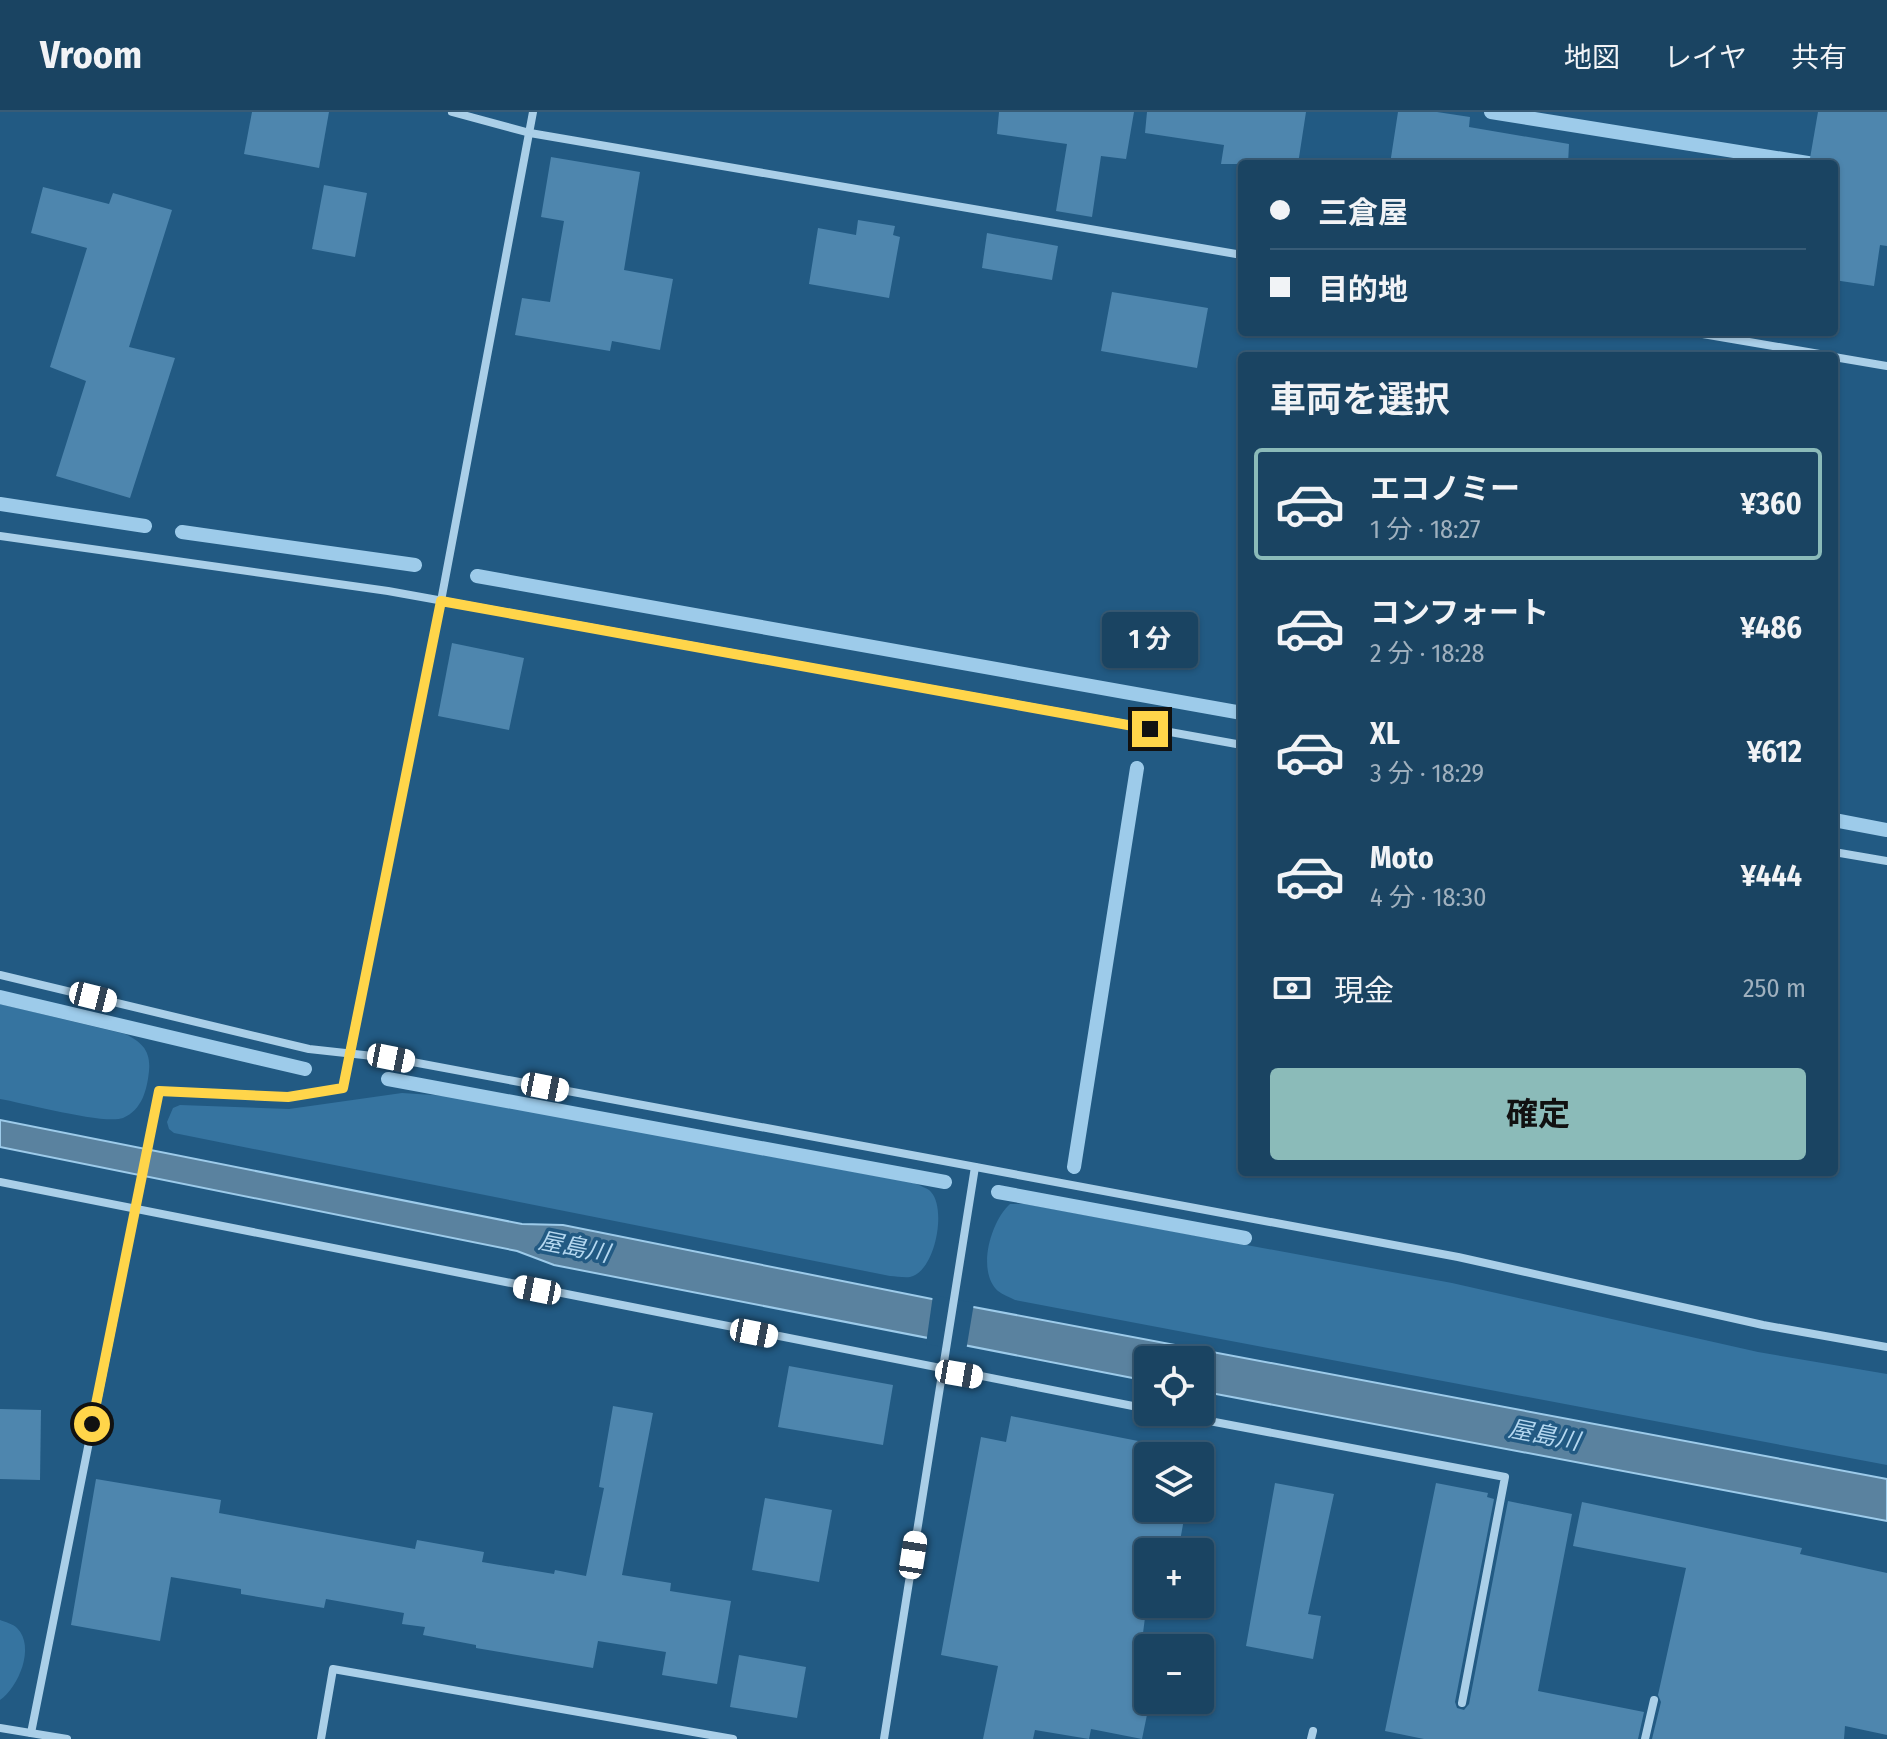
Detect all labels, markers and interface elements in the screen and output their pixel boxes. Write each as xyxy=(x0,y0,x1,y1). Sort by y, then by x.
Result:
text: Vroom xyxy=(40,32,142,78)
text: 地図 xyxy=(1564,41,1620,74)
text: レイヤ xyxy=(1664,41,1747,74)
text: 共有 xyxy=(1791,41,1847,74)
text: 三倉屋 xyxy=(1318,195,1408,231)
text: 目的地 xyxy=(1318,272,1408,308)
text: 車両を選択 xyxy=(1270,378,1450,422)
icon: car xyxy=(1274,468,1346,540)
text: エコノミー xyxy=(1370,471,1520,507)
text: ¥360 xyxy=(1741,486,1802,522)
text: 1 分 · 18:27 xyxy=(1370,514,1480,545)
icon: car xyxy=(1274,592,1346,664)
text: コンフォート xyxy=(1370,595,1549,631)
text: ¥486 xyxy=(1740,610,1802,646)
callout: 1 分 xyxy=(1102,613,1198,669)
text: 1 分 xyxy=(1129,624,1171,655)
text: 2 分 · 18:28 xyxy=(1370,638,1484,669)
route end xyxy=(1132,711,1168,747)
icon: car xyxy=(1274,716,1346,788)
text: XL xyxy=(1370,716,1400,752)
text: ¥612 xyxy=(1747,734,1802,770)
text: 3 分 · 18:29 xyxy=(1370,758,1484,789)
icon: car xyxy=(1274,840,1346,912)
text: Moto xyxy=(1370,840,1434,876)
text: ¥444 xyxy=(1741,858,1802,894)
text: 4 分 · 18:30 xyxy=(1370,882,1487,913)
icon: cash xyxy=(1270,966,1314,1010)
text: 現金 xyxy=(1334,973,1394,1009)
text: 250 m xyxy=(1743,973,1806,1004)
car xyxy=(67,980,119,1014)
car xyxy=(365,1042,417,1074)
button: 確定 xyxy=(1270,1068,1806,1160)
car xyxy=(519,1071,571,1103)
water label: 屋島川 xyxy=(536,1226,615,1268)
car xyxy=(511,1274,563,1306)
car xyxy=(728,1317,780,1349)
map controls xyxy=(1134,1346,1214,1714)
button: locate xyxy=(1134,1346,1214,1426)
car xyxy=(933,1358,985,1390)
route start xyxy=(74,1406,110,1442)
water label: 屋島川 xyxy=(1506,1414,1585,1456)
button: layers xyxy=(1134,1442,1214,1522)
car xyxy=(897,1529,929,1581)
button: + xyxy=(1134,1538,1214,1618)
button: − xyxy=(1134,1634,1214,1714)

